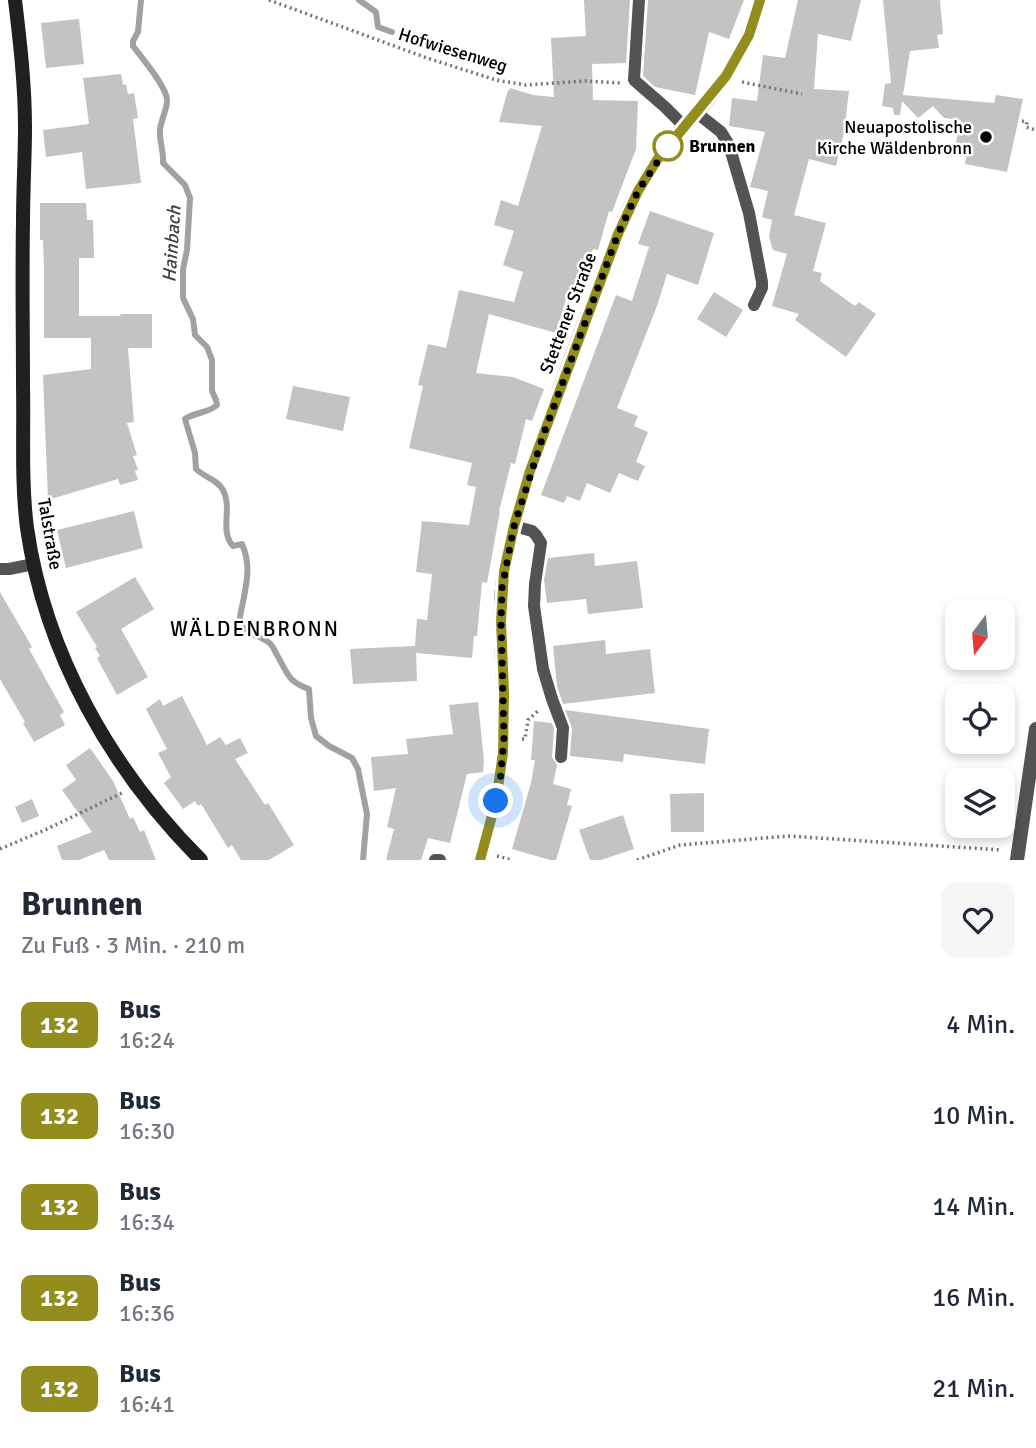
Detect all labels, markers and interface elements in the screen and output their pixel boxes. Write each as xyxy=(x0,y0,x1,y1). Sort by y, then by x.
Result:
street label: Hofwiesenweg xyxy=(396,23,510,77)
place label: Neuapostolische Kirche Wäldenbronn xyxy=(817,116,972,159)
marker: Neuapostolische Kirche Wäldenbronn xyxy=(978,129,994,145)
marker: Brunnen xyxy=(653,131,683,161)
place label: Brunnen xyxy=(689,135,756,157)
water label: Hainbach xyxy=(157,204,187,283)
street label: Stettener Straße xyxy=(535,249,601,377)
street label: Talstraße xyxy=(33,497,67,571)
north arrow xyxy=(945,600,1015,670)
map controls xyxy=(945,600,1015,838)
district label: WÄLDENBRONN xyxy=(170,616,340,642)
button: locate xyxy=(945,684,1015,754)
button: layers xyxy=(945,768,1015,838)
your location xyxy=(478,783,513,818)
button: heart xyxy=(941,883,1015,957)
text: Brunnen xyxy=(21,884,143,925)
text: Zu Fuß · 3 Min. · 210 m xyxy=(21,931,245,960)
text: Bus xyxy=(119,994,161,1026)
text: 4 Min. xyxy=(946,1009,1015,1041)
text: 132 xyxy=(40,1010,79,1040)
text: 16:24 xyxy=(119,1026,175,1055)
text: Bus xyxy=(119,1085,161,1117)
text: 10 Min. xyxy=(932,1100,1015,1132)
text: 132 xyxy=(40,1101,79,1131)
text: 16:30 xyxy=(119,1117,175,1146)
text: Bus xyxy=(119,1176,161,1208)
text: 14 Min. xyxy=(932,1191,1015,1223)
text: 132 xyxy=(40,1192,79,1222)
text: 16:34 xyxy=(119,1208,175,1237)
text: Bus xyxy=(119,1267,161,1299)
text: 16 Min. xyxy=(932,1282,1015,1314)
text: 132 xyxy=(40,1283,79,1313)
text: 16:36 xyxy=(119,1299,175,1328)
text: Bus xyxy=(119,1358,161,1390)
text: 21 Min. xyxy=(932,1373,1015,1405)
text: 132 xyxy=(40,1374,79,1404)
text: 16:41 xyxy=(119,1390,175,1419)

